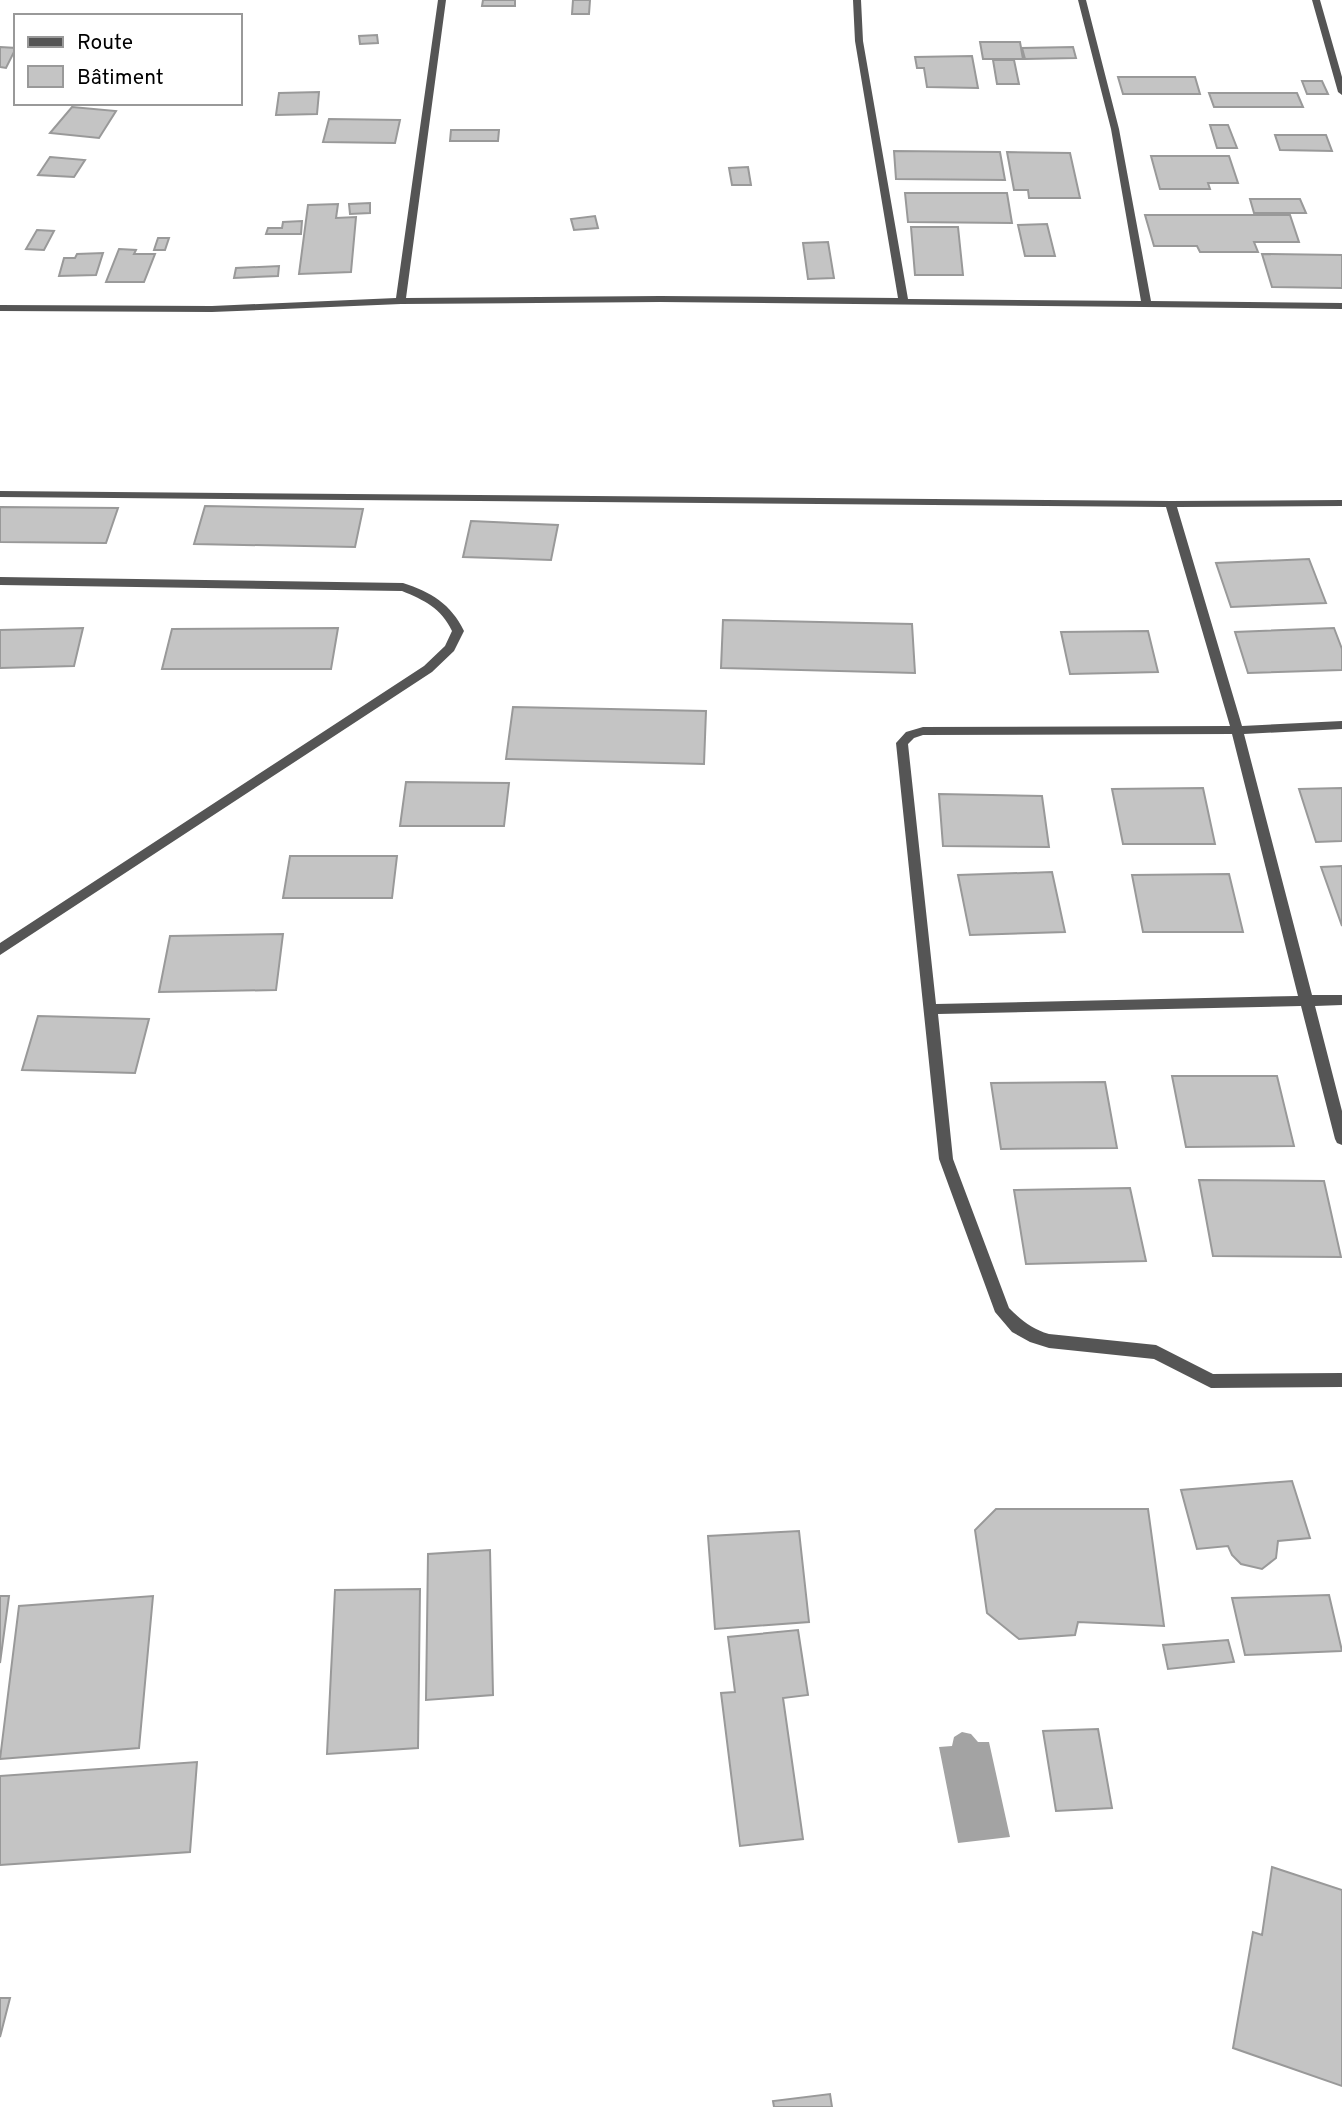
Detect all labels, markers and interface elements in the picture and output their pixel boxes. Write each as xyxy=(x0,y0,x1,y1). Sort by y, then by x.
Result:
legend xyxy=(14,14,242,105)
text: Route xyxy=(77,30,133,57)
text: Bâtiment xyxy=(77,65,164,92)

